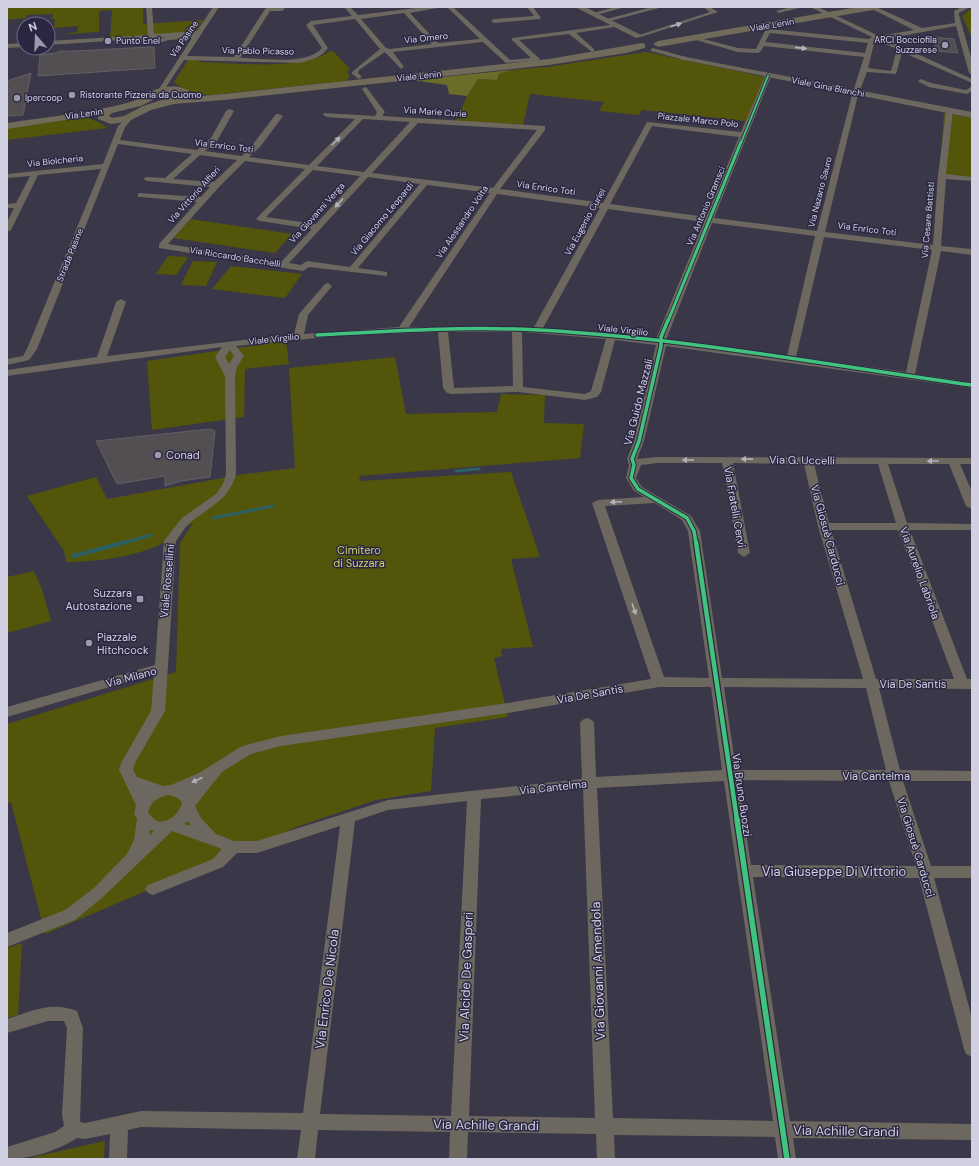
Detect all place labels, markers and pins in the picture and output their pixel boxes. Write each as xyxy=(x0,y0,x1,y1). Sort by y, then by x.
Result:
place label: ARCI Bocciofila Suzzarese xyxy=(874,34,937,56)
place label: Punto Enel xyxy=(116,35,160,47)
marker: Punto Enel xyxy=(103,36,113,46)
marker: ARCI Bocciofila Suzzarese xyxy=(940,40,950,50)
place label: Ristorante Pizzeria da Cuomo xyxy=(80,89,202,101)
marker: Ristorante Pizzeria da Cuomo xyxy=(67,90,77,100)
place label: Ipercoop xyxy=(25,92,63,104)
marker: Ipercoop xyxy=(12,93,22,103)
place label: Conad xyxy=(166,448,200,462)
marker: Conad xyxy=(153,450,163,460)
place label: Suzzara Autostazione xyxy=(65,586,132,613)
marker: Suzzara Autostazione xyxy=(135,594,145,604)
place label: Piazzale Hitchcock xyxy=(97,630,149,657)
marker: Piazzale Hitchcock xyxy=(84,638,94,648)

